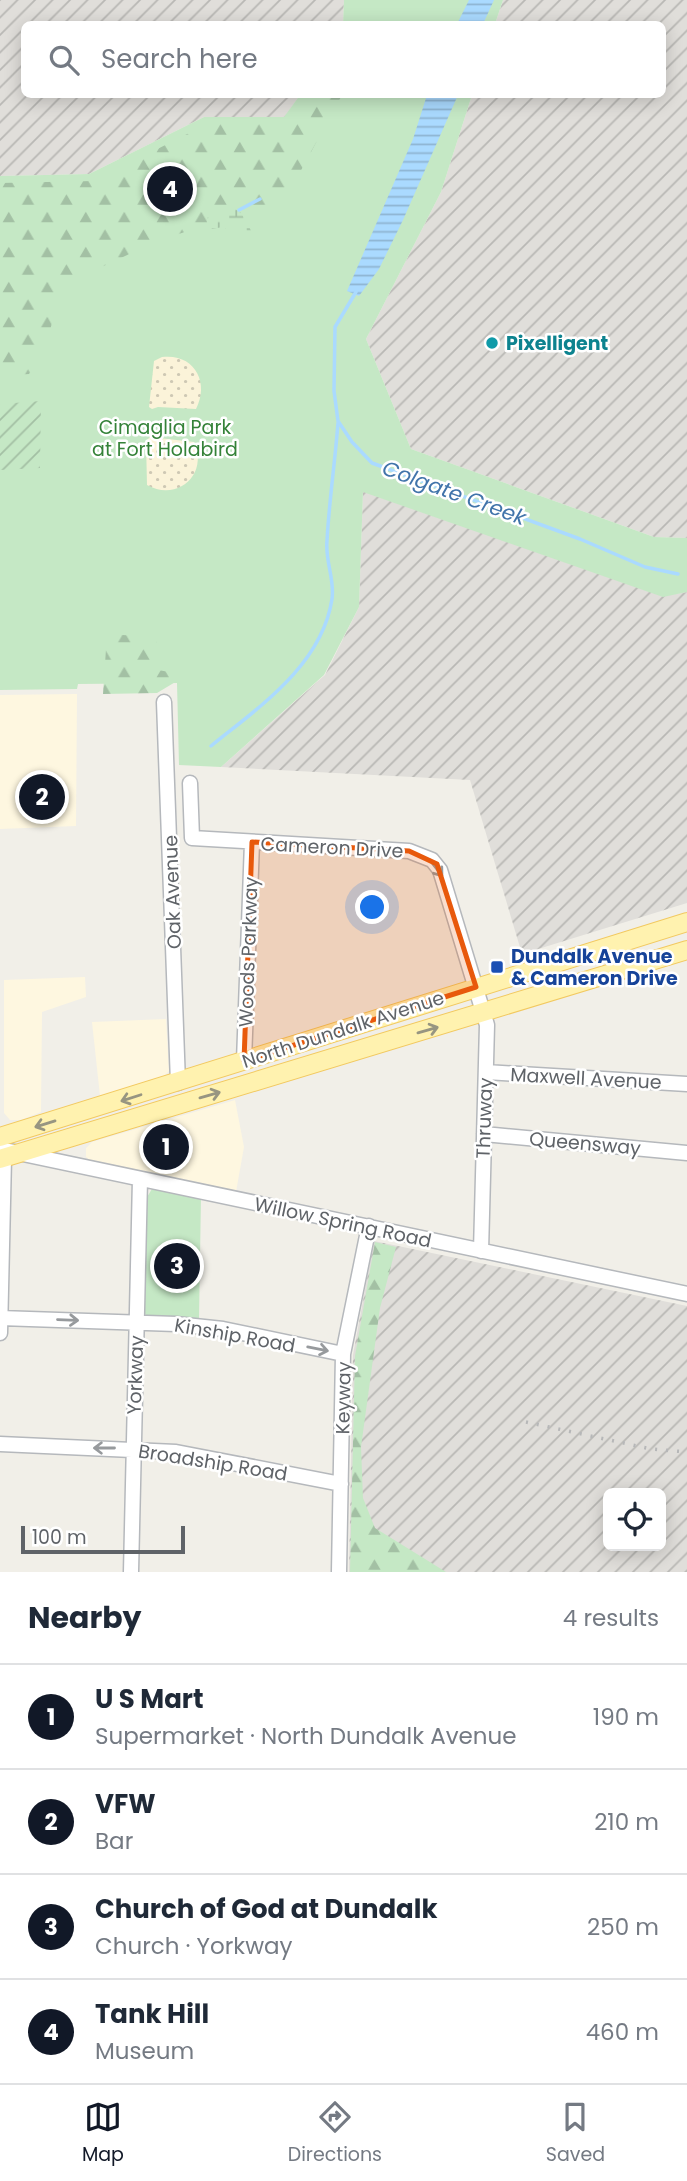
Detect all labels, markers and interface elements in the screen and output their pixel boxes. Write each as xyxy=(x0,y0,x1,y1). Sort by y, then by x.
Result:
search box xyxy=(21,21,666,98)
icon: search xyxy=(45,41,83,79)
text: Search here xyxy=(101,41,258,77)
pin: 4 xyxy=(147,163,193,215)
place label: Pixelligent xyxy=(506,330,609,357)
marker: Pixelligent xyxy=(484,335,500,351)
park label: Cimaglia Park at Fort Holabird xyxy=(92,414,238,463)
water label: Colgate Creek xyxy=(378,453,531,532)
pin: 2 xyxy=(19,771,65,823)
street label: Cameron Drive xyxy=(260,830,404,865)
street label: Oak Avenue xyxy=(157,835,188,949)
one-way arrow xyxy=(429,858,444,876)
street label: Woods Parkway xyxy=(232,876,265,1028)
your location xyxy=(355,890,389,924)
place label: Dundalk Avenue & Cameron Drive xyxy=(511,943,678,992)
marker: Dundalk Avenue & Cameron Drive xyxy=(489,959,505,975)
street label: North Dundalk Avenue xyxy=(239,984,448,1075)
one-way arrow xyxy=(417,1023,439,1036)
street label: Maxwell Avenue xyxy=(510,1061,662,1096)
street label: Thruway xyxy=(470,1077,499,1159)
one-way arrow xyxy=(199,1087,221,1100)
one-way arrow xyxy=(121,1092,143,1105)
one-way arrow xyxy=(35,1118,57,1131)
pin: 1 xyxy=(143,1121,189,1173)
street label: Queensway xyxy=(528,1125,642,1162)
street label: Willow Spring Road xyxy=(252,1191,434,1254)
pin: 3 xyxy=(154,1240,200,1292)
street label: Kinship Road xyxy=(172,1312,297,1359)
one-way arrow xyxy=(56,1314,79,1327)
street label: Yorkway xyxy=(121,1335,150,1415)
one-way arrow xyxy=(306,1343,329,1357)
street label: Keyway xyxy=(329,1361,358,1435)
street label: Broadship Road xyxy=(136,1437,289,1488)
one-way arrow xyxy=(93,1441,116,1455)
map controls xyxy=(603,1488,666,1551)
button: locate xyxy=(603,1488,666,1551)
scale bar xyxy=(21,1523,186,1555)
text: 100 m xyxy=(32,1524,87,1551)
text: Nearby xyxy=(28,1596,142,1639)
text: 4 results xyxy=(563,1602,659,1634)
text: U S Mart xyxy=(95,1681,204,1717)
text: 1 xyxy=(47,1701,55,1733)
text: 190 m xyxy=(593,1701,659,1733)
text: Supermarket · North Dundalk Avenue xyxy=(95,1720,517,1752)
text: VFW xyxy=(95,1786,156,1822)
text: 2 xyxy=(44,1806,58,1838)
text: 210 m xyxy=(594,1806,659,1838)
text: Bar xyxy=(95,1825,133,1857)
text: Church of God at Dundalk xyxy=(95,1891,437,1927)
text: 3 xyxy=(44,1911,58,1943)
text: 250 m xyxy=(587,1911,659,1943)
text: Church · Yorkway xyxy=(95,1930,293,1962)
text: Tank Hill xyxy=(95,1996,209,2032)
text: 4 xyxy=(43,2016,59,2048)
text: 460 m xyxy=(586,2016,659,2048)
text: Museum xyxy=(95,2035,194,2067)
tab: Map xyxy=(82,2098,124,2169)
tab: Directions xyxy=(288,2098,382,2169)
tab: Saved xyxy=(546,2098,605,2169)

